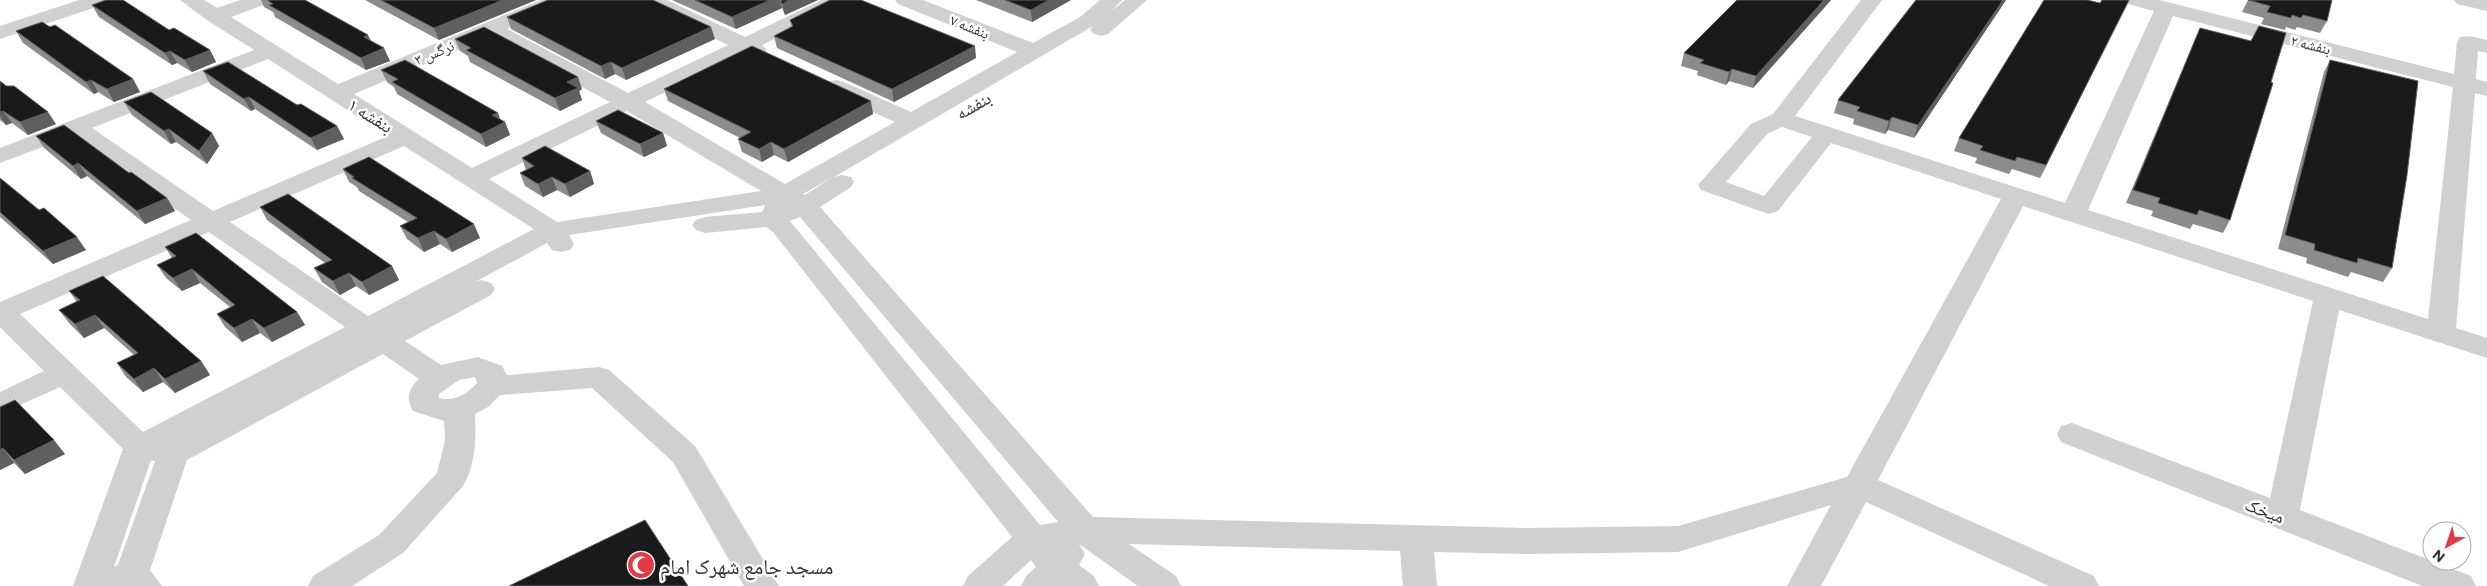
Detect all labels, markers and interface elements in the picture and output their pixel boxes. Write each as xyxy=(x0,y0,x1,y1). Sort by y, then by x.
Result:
street label: بنفشه ۷ xyxy=(948,10,992,42)
street label: بنفشه ۲ xyxy=(2289,30,2333,58)
street label: نرگس ۳ xyxy=(411,36,457,70)
street label: بنفشه xyxy=(951,86,995,124)
street label: بنفشه ۱ xyxy=(344,93,398,138)
street label: میخک xyxy=(2242,492,2288,528)
north arrow xyxy=(2422,521,2472,571)
text: N xyxy=(2429,546,2448,566)
mosque icon: مسجد جامع شهرک امام xyxy=(626,550,656,580)
place label: مسجد جامع شهرک امام xyxy=(660,553,833,581)

